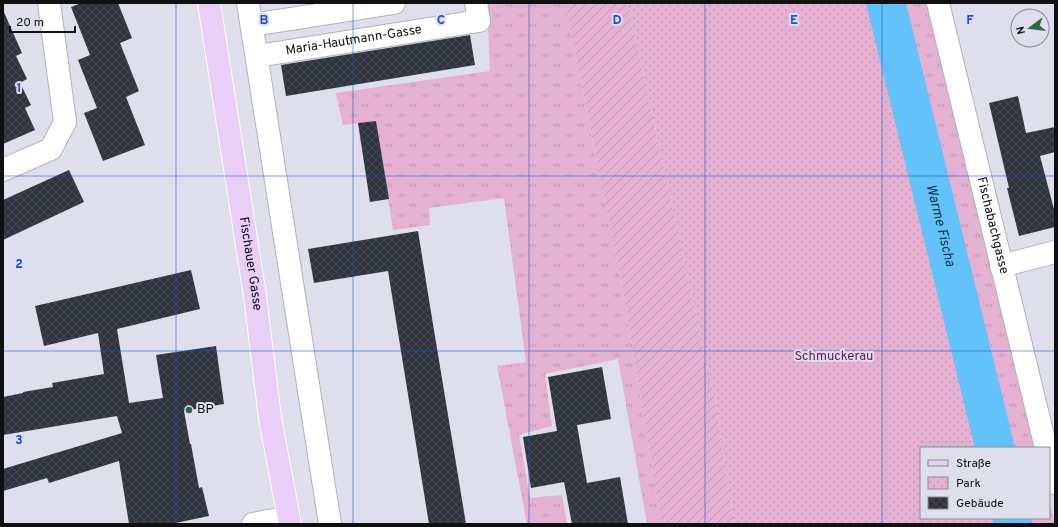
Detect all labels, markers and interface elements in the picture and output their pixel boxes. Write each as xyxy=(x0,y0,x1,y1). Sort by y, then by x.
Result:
scale bar xyxy=(10,8,75,34)
north arrow xyxy=(1010,8,1050,48)
text: B xyxy=(260,13,269,29)
text: C xyxy=(437,13,445,29)
text: D xyxy=(612,13,622,29)
text: E xyxy=(790,13,798,29)
text: F xyxy=(966,13,974,29)
text: 20 m xyxy=(16,15,44,31)
street label: Maria-Hautmann-Gasse xyxy=(285,22,423,59)
text: N xyxy=(1014,25,1029,36)
text: 1 xyxy=(16,81,22,97)
street label: Fischabachgasse xyxy=(973,175,1011,276)
water label: Warme Fischa xyxy=(922,182,959,269)
street label: Fischauer Gasse xyxy=(235,216,265,312)
text: 2 xyxy=(15,257,23,273)
park label: Schmuckerau xyxy=(795,349,873,365)
place label: BP xyxy=(197,402,214,418)
marker: BP xyxy=(184,405,194,415)
text: 3 xyxy=(15,433,23,449)
legend xyxy=(920,447,1050,519)
text: Straße xyxy=(956,456,991,472)
text: Park xyxy=(956,476,981,492)
text: Gebäude xyxy=(956,496,1004,512)

